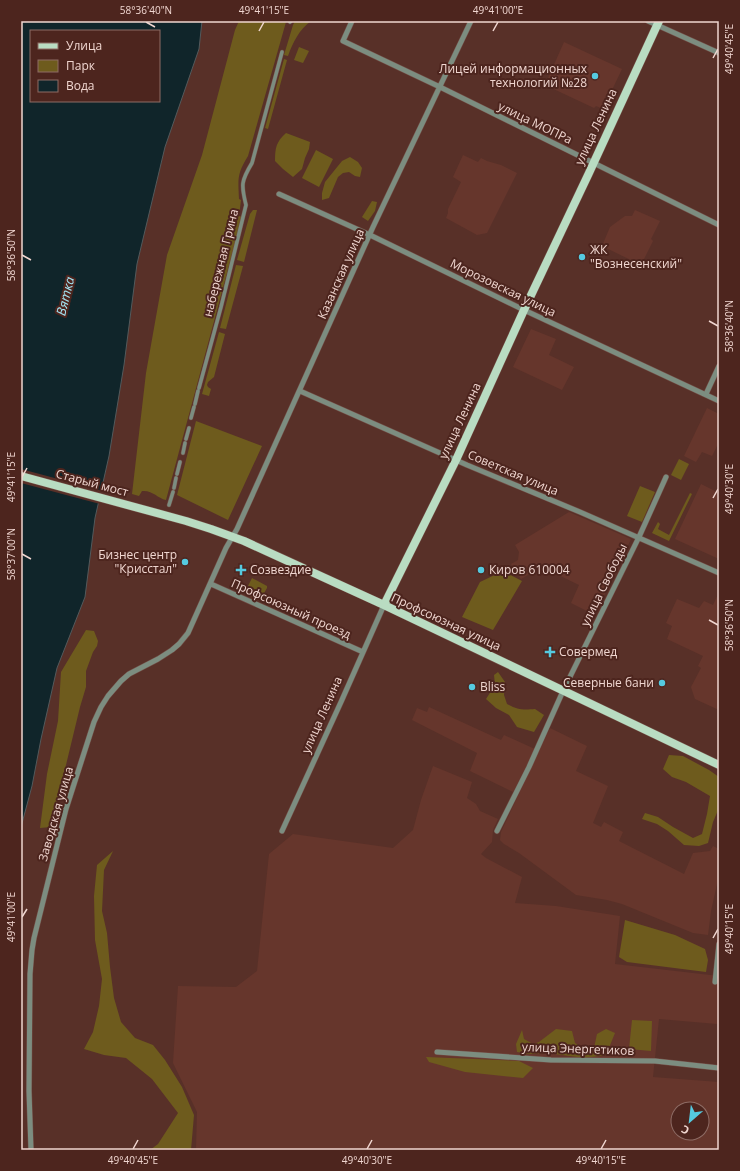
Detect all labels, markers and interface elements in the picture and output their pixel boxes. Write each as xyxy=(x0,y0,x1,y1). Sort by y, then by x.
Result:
text: 58°36'40"N xyxy=(120,3,172,17)
text: 49°41'15"E xyxy=(239,3,289,17)
text: 49°41'00"E xyxy=(473,3,523,17)
text: 49°40'45"E xyxy=(722,24,736,74)
legend xyxy=(30,30,160,102)
text: Улица xyxy=(66,37,102,54)
text: Парк xyxy=(66,57,96,74)
place label: Лицей информационных технологий №28 xyxy=(439,60,588,91)
marker: Лицей информационных технологий №28 xyxy=(590,71,600,81)
text: Вода xyxy=(66,77,95,94)
street label: улица Ленина xyxy=(570,86,621,168)
street label: улица МОПРа xyxy=(495,97,575,148)
street label: набережная Грина xyxy=(199,207,242,319)
street label: Казанская улица xyxy=(313,226,368,322)
text: 58°36'50"N xyxy=(4,229,18,281)
place label: ЖК "Вознесенский" xyxy=(590,241,682,272)
marker: ЖК "Вознесенский" xyxy=(577,252,587,262)
street label: Морозовская улица xyxy=(448,255,559,321)
water label: Вятка xyxy=(51,274,79,317)
text: 58°36'40"N xyxy=(722,300,736,352)
street label: улица Ленина xyxy=(434,380,485,462)
street label: Советская улица xyxy=(465,446,561,499)
text: 49°41'15"E xyxy=(4,452,18,502)
text: 49°40'30"E xyxy=(722,464,736,514)
street label: Старый мост xyxy=(54,465,131,500)
text: 58°37'00"N xyxy=(4,528,18,580)
street label: улица Свободы xyxy=(576,541,631,629)
place label: Бизнес центр "Крисстал" xyxy=(98,546,177,577)
marker: Бизнес центр "Крисстал" xyxy=(180,557,190,567)
place label: Созвездие xyxy=(250,561,312,578)
place label: Киров 610004 xyxy=(489,561,570,578)
marker: Созвездие xyxy=(235,564,247,576)
marker: Киров 610004 xyxy=(476,565,486,575)
street label: Профсоюзный проезд xyxy=(229,574,354,643)
street label: Профсоюзная улица xyxy=(389,589,504,654)
text: 58°36'50"N xyxy=(722,599,736,651)
place label: Совермед xyxy=(559,643,617,660)
marker: Совермед xyxy=(544,646,556,658)
street label: улица Ленина xyxy=(297,674,346,756)
place label: Северные бани xyxy=(563,674,654,691)
place label: Bliss xyxy=(480,678,506,695)
marker: Северные бани xyxy=(657,678,667,688)
marker: Bliss xyxy=(467,682,477,692)
street label: Заводская улица xyxy=(34,765,77,863)
text: 49°41'00"E xyxy=(4,892,18,942)
text: 49°40'15"E xyxy=(722,904,736,954)
street label: улица Энергетиков xyxy=(521,1038,635,1059)
north arrow xyxy=(670,1101,710,1141)
text: С xyxy=(678,1122,692,1139)
text: 49°40'45"E xyxy=(108,1153,158,1167)
text: 49°40'30"E xyxy=(342,1153,392,1167)
text: 49°40'15"E xyxy=(576,1153,626,1167)

